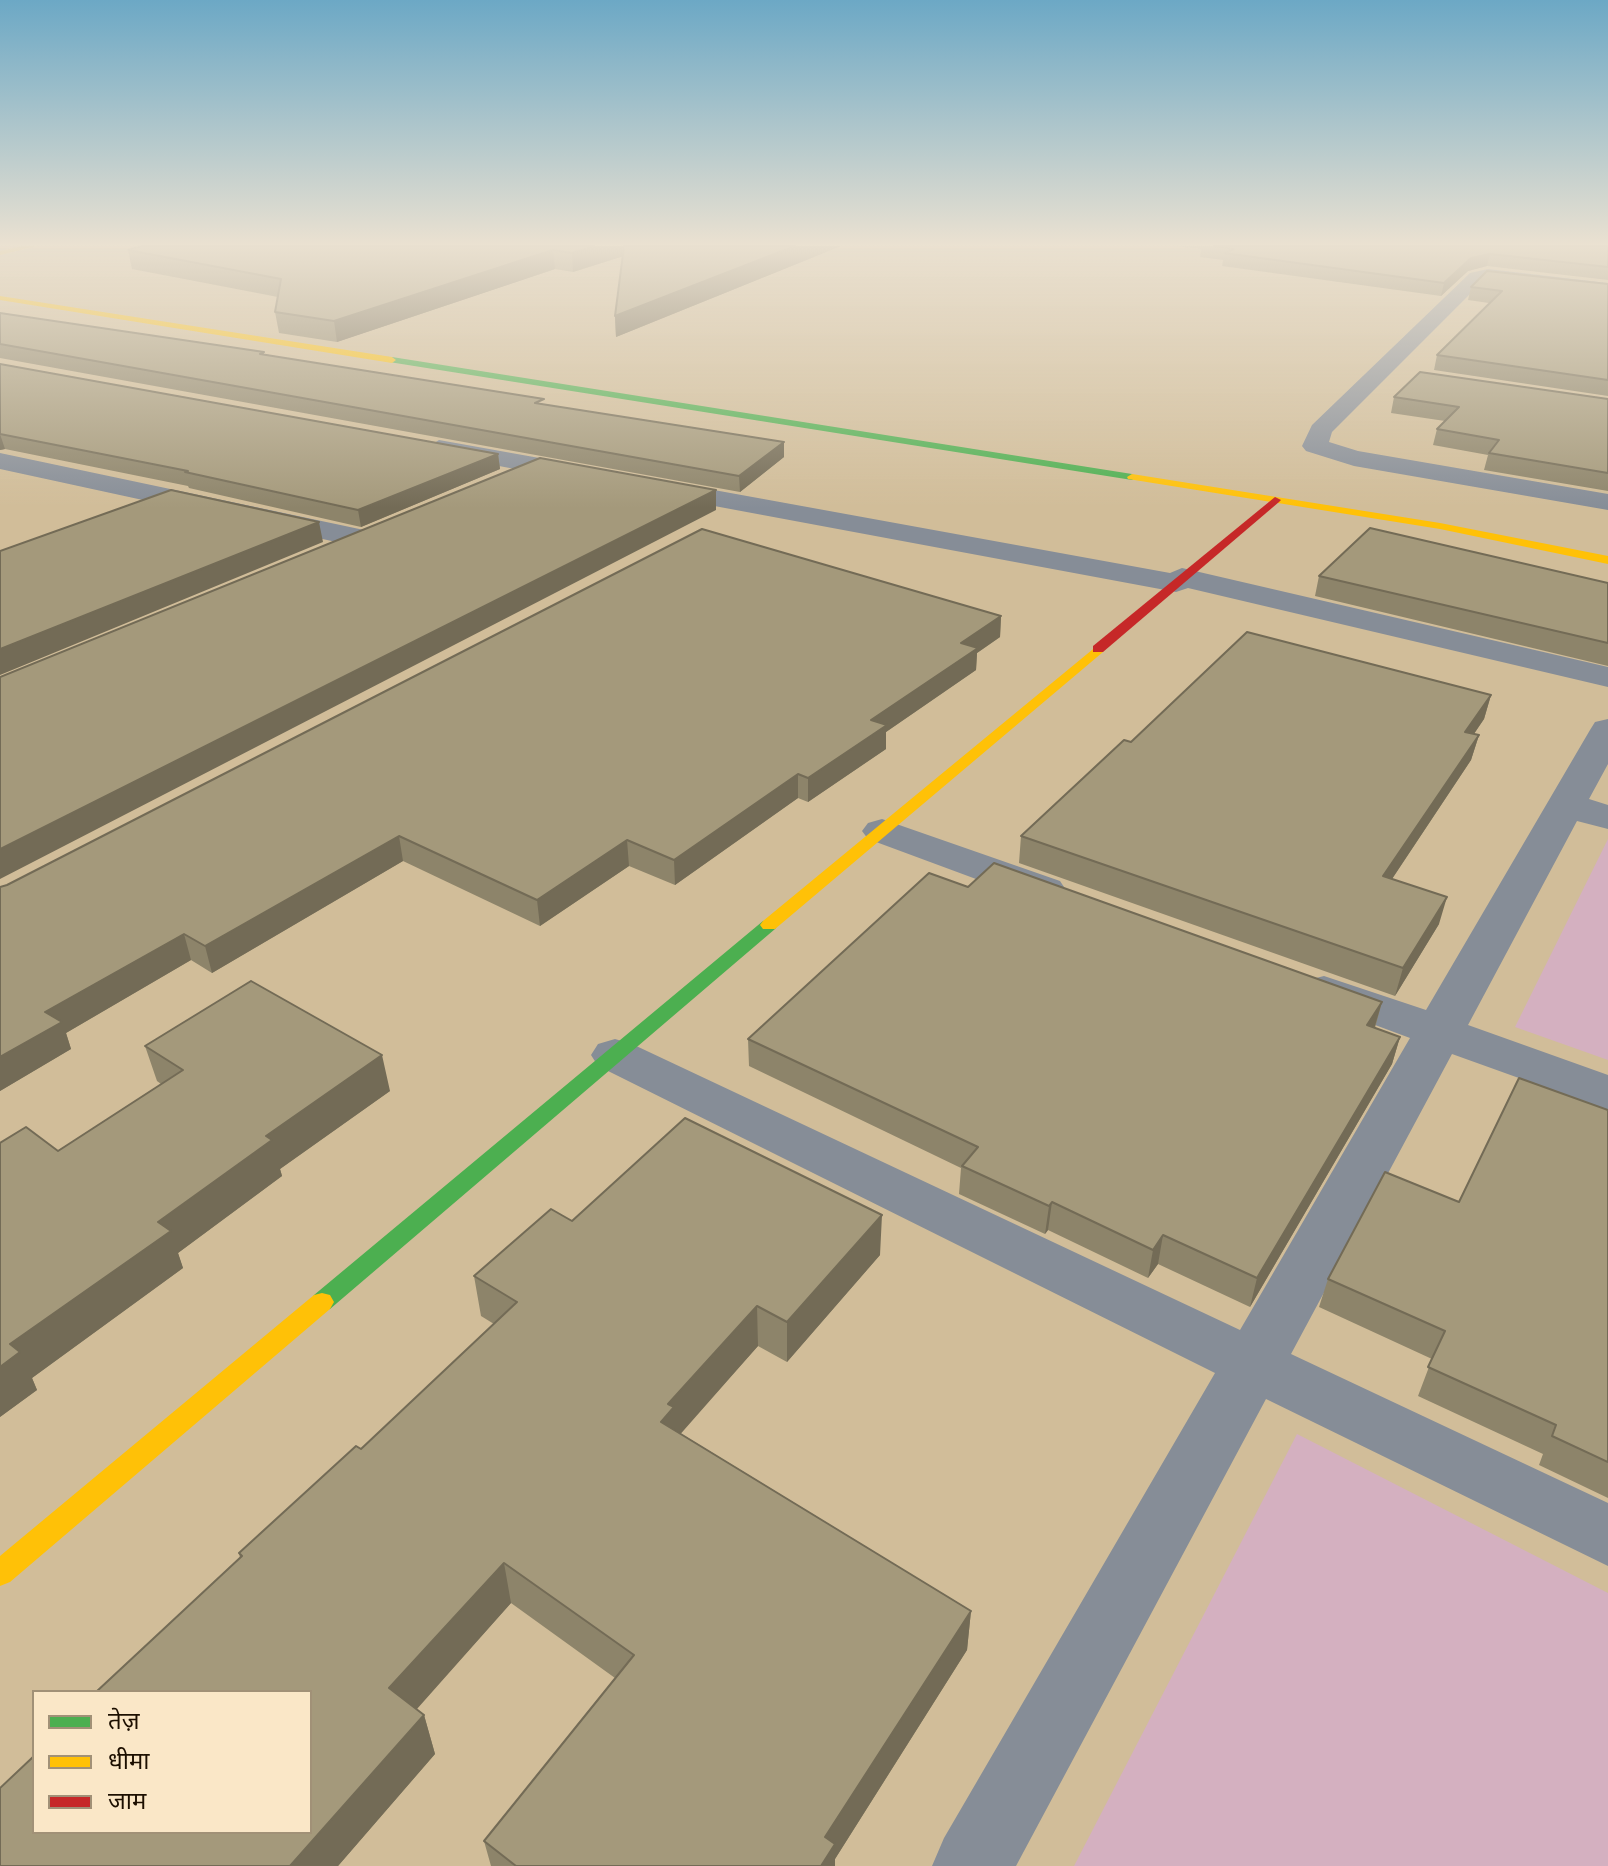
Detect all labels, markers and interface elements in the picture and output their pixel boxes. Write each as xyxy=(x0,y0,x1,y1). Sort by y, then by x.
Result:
legend xyxy=(32,1690,312,1834)
text: तेज़ xyxy=(108,1705,140,1736)
text: धीमा xyxy=(108,1745,150,1776)
text: जाम xyxy=(108,1785,146,1816)

